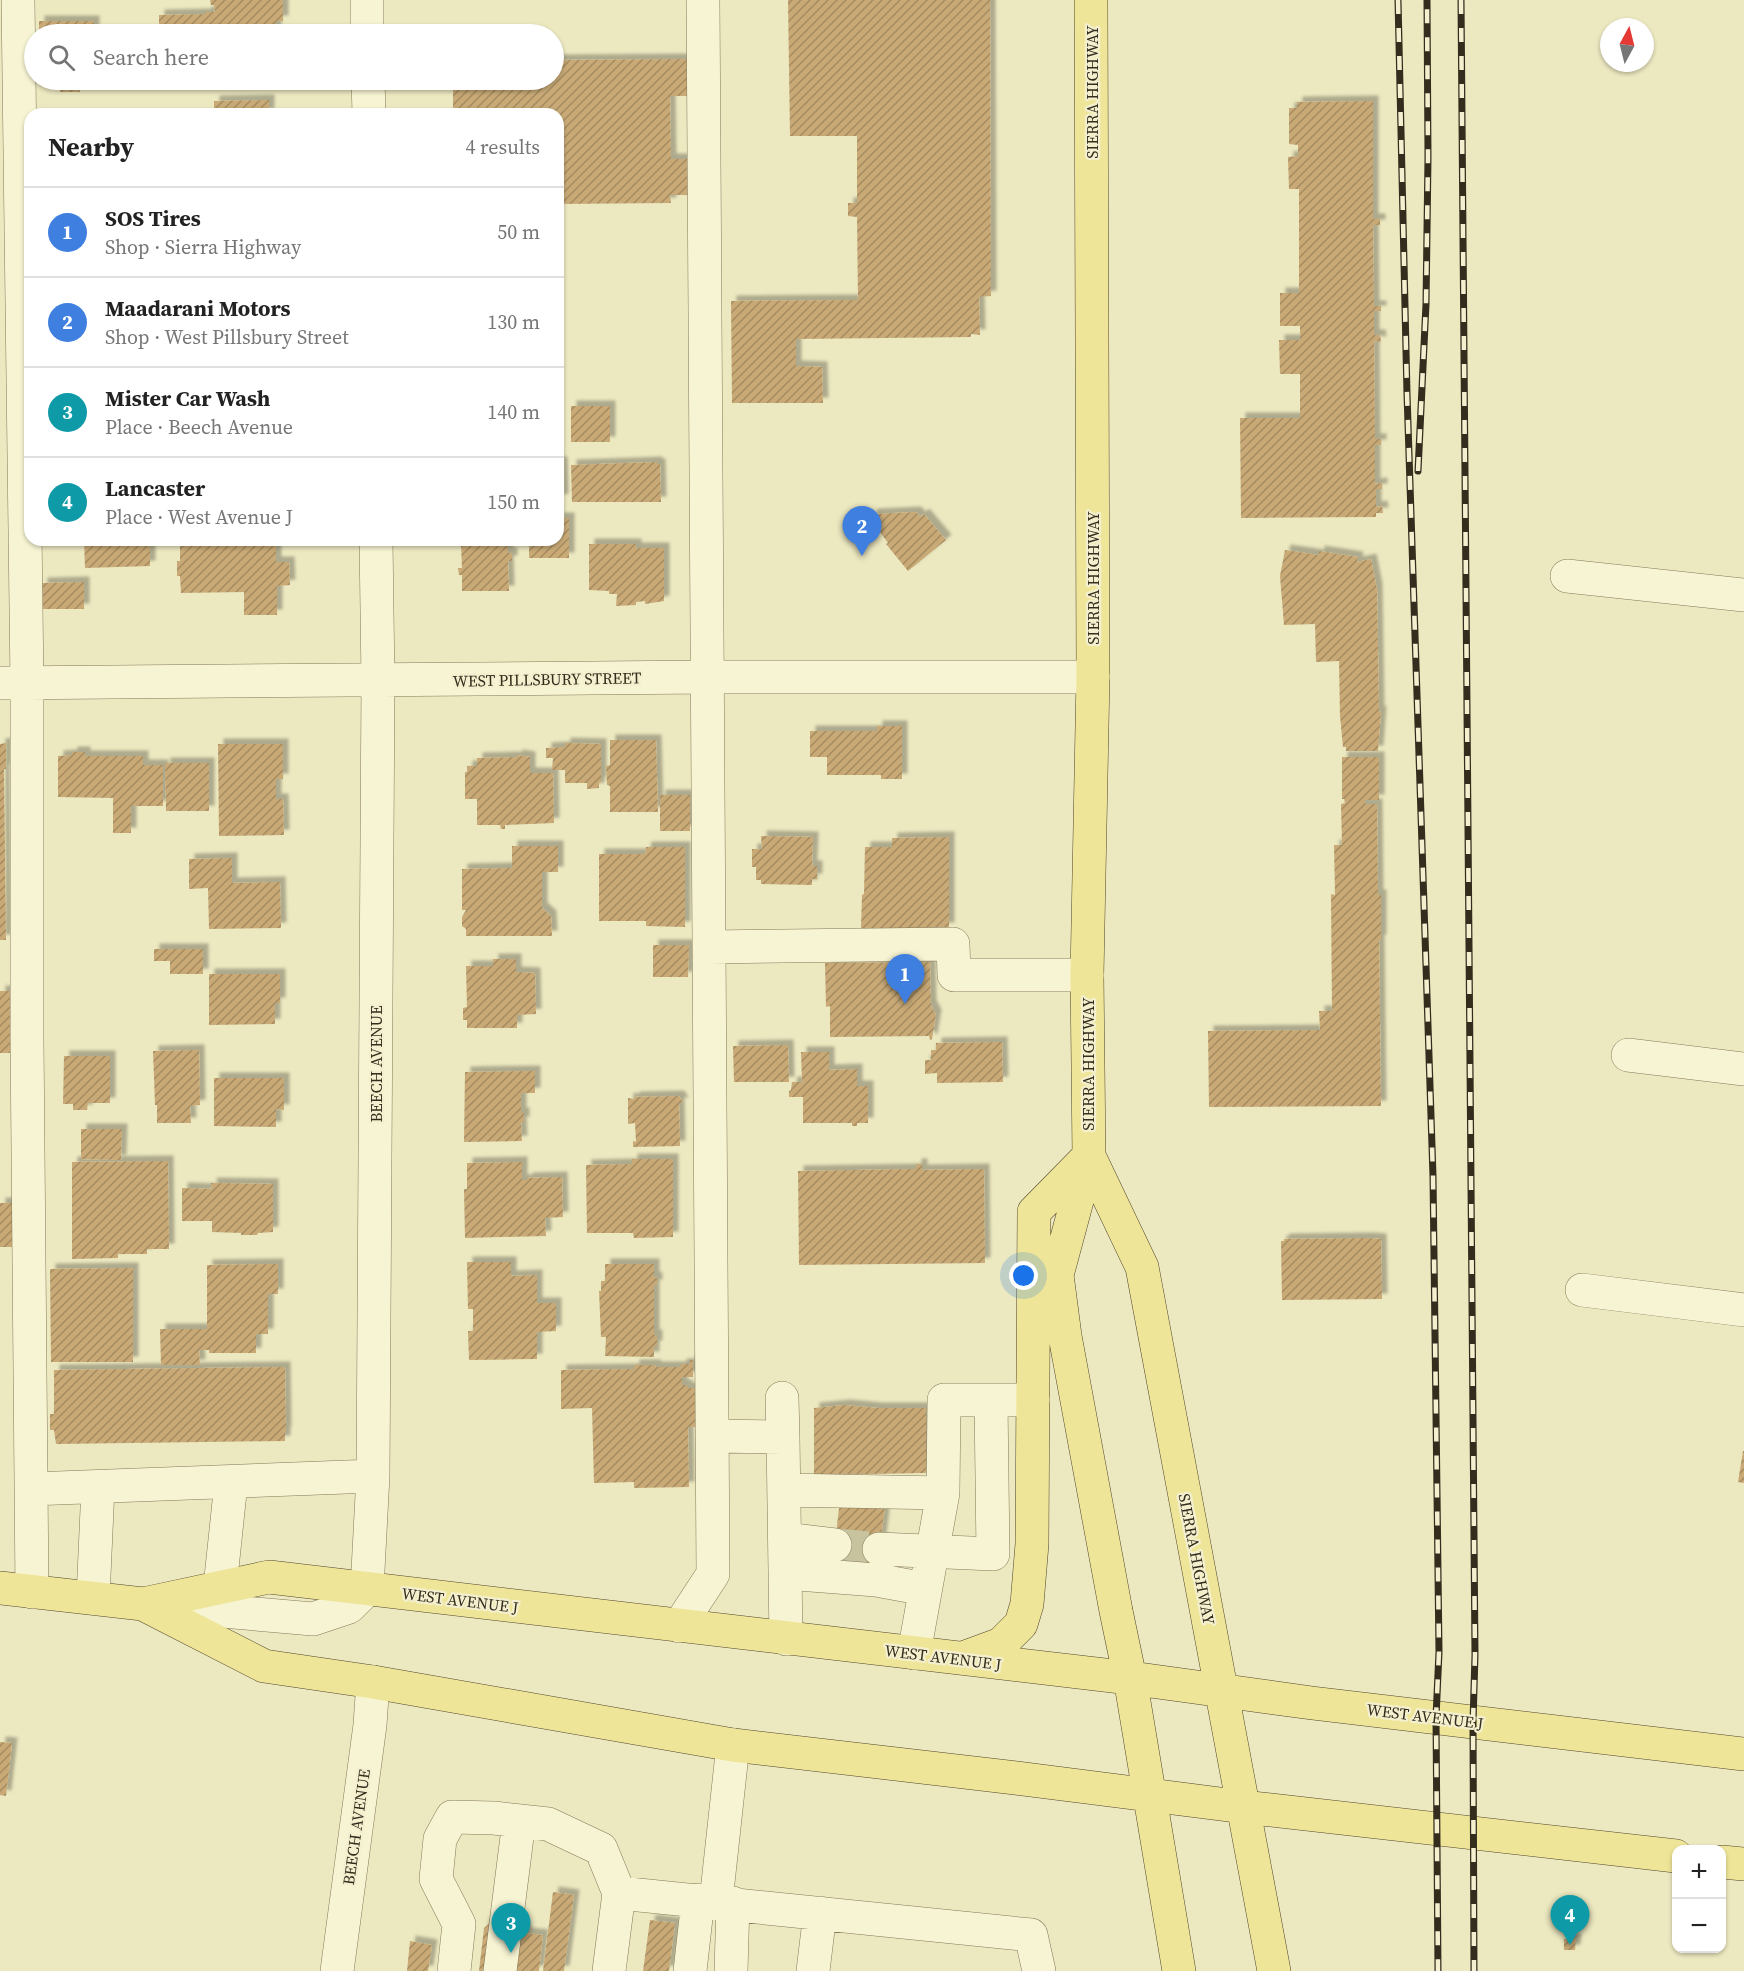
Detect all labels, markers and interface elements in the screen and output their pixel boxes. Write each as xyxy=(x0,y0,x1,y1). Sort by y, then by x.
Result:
north arrow xyxy=(1600,18,1654,72)
search box xyxy=(24,24,564,90)
street label: SIERRA HIGHWAY xyxy=(1081,25,1103,159)
icon: search xyxy=(45,41,78,74)
text: Search here xyxy=(93,42,209,72)
text: Nearby xyxy=(48,129,134,165)
text: 4 results xyxy=(465,133,540,161)
text: SOS Tires xyxy=(105,203,201,233)
text: 1 xyxy=(62,218,73,246)
text: 50 m xyxy=(497,218,540,246)
text: Shop · Sierra Highway xyxy=(105,233,301,261)
text: Maadarani Motors xyxy=(105,293,290,323)
text: 2 xyxy=(62,308,73,336)
text: 130 m xyxy=(487,308,540,336)
text: Shop · West Pillsbury Street xyxy=(105,323,349,351)
text: Mister Car Wash xyxy=(105,383,270,413)
text: 3 xyxy=(62,398,73,426)
text: 140 m xyxy=(487,398,540,426)
text: Place · Beech Avenue xyxy=(105,413,293,441)
text: Lancaster xyxy=(105,473,205,503)
text: 4 xyxy=(62,488,73,516)
text: 150 m xyxy=(487,488,540,516)
text: Place · West Avenue J xyxy=(105,503,293,531)
pin: 2 xyxy=(842,506,882,556)
street label: SIERRA HIGHWAY xyxy=(1082,511,1104,645)
street label: WEST PILLSBURY STREET xyxy=(452,666,642,692)
pin: 1 xyxy=(886,954,924,1004)
street label: SIERRA HIGHWAY xyxy=(1077,997,1099,1131)
street label: BEECH AVENUE xyxy=(365,1005,387,1123)
your location xyxy=(1009,1261,1038,1290)
street label: SIERRA HIGHWAY xyxy=(1173,1491,1221,1627)
street label: WEST AVENUE J xyxy=(400,1582,520,1618)
street label: WEST AVENUE J xyxy=(883,1639,1003,1675)
street label: WEST AVENUE J xyxy=(1365,1698,1485,1734)
street label: BEECH AVENUE xyxy=(337,1767,375,1887)
map controls xyxy=(1672,1845,1726,1953)
button: + xyxy=(1672,1845,1726,1899)
pin: 4 xyxy=(1550,1896,1590,1945)
button: − xyxy=(1672,1899,1726,1953)
pin: 3 xyxy=(492,1904,530,1953)

